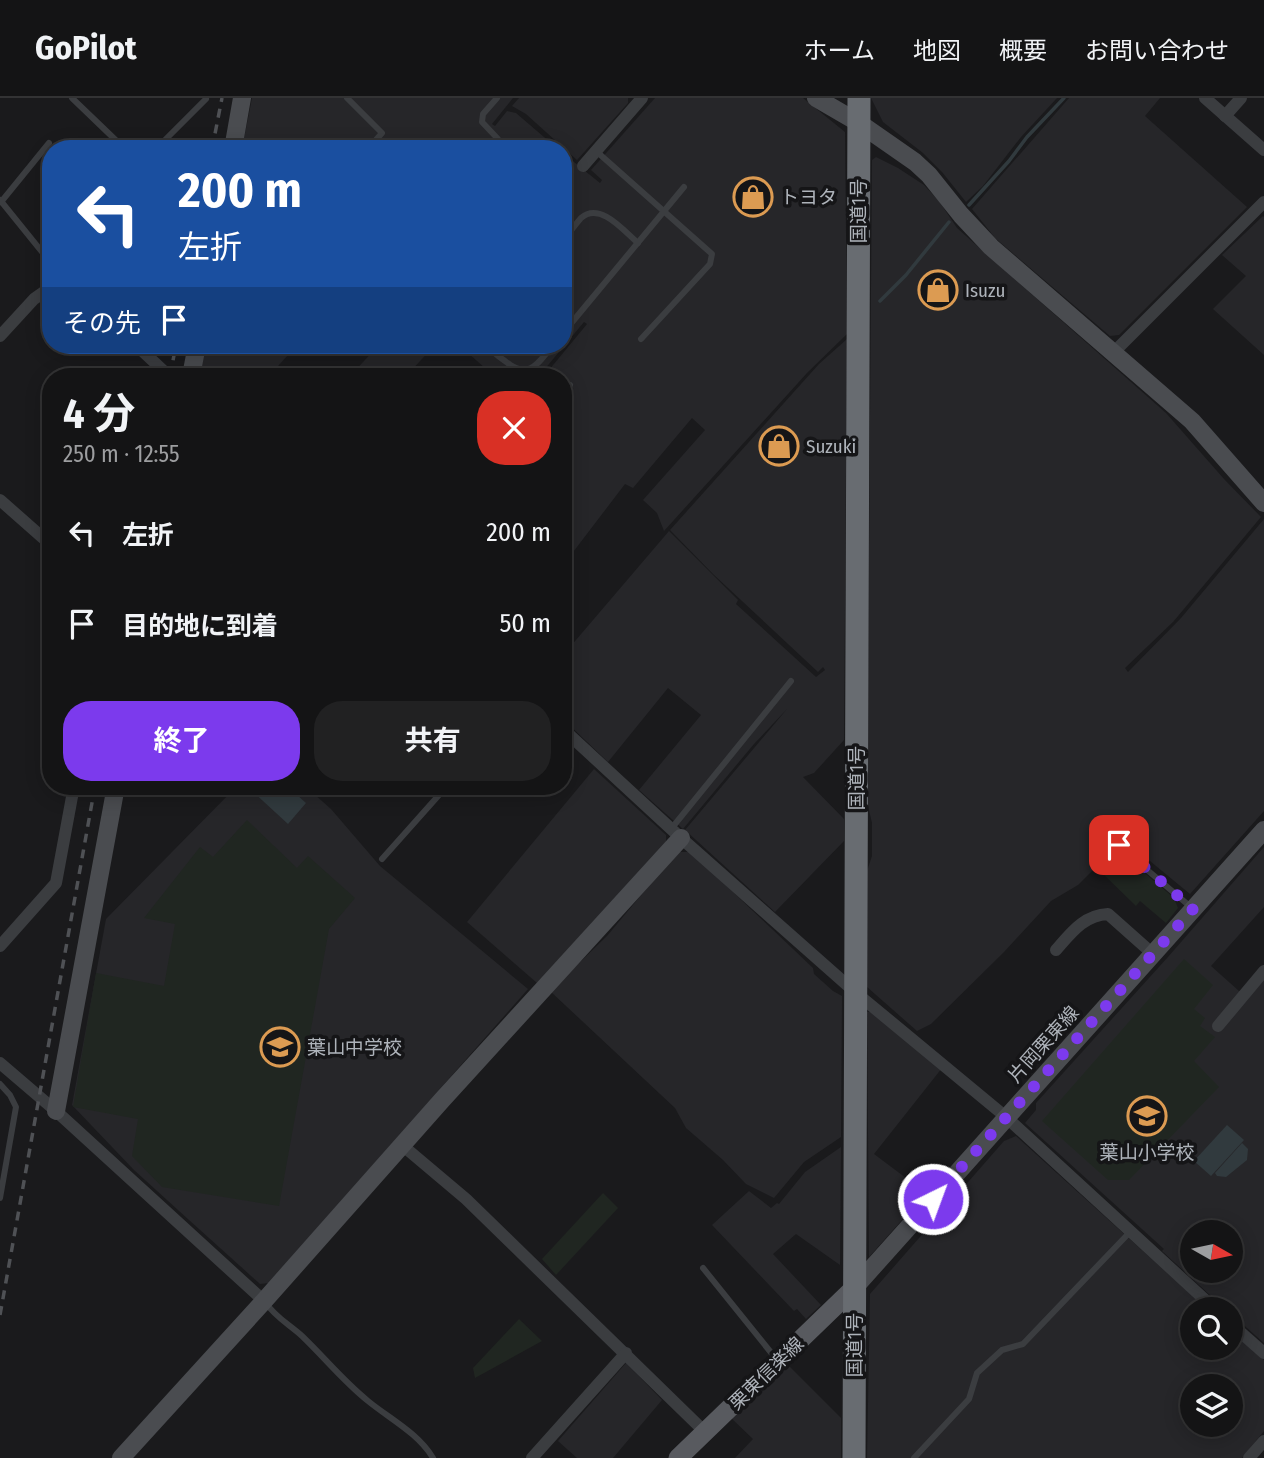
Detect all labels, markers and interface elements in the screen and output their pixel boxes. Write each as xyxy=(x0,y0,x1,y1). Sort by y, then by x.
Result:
text: GoPilot xyxy=(35,28,137,68)
text: ホーム xyxy=(804,37,875,65)
text: 地図 xyxy=(913,37,961,65)
text: 概要 xyxy=(999,37,1047,65)
text: お問い合わせ xyxy=(1085,37,1229,65)
text: 200 m xyxy=(178,161,302,220)
icon: left xyxy=(63,168,154,259)
shop icon: トヨタ xyxy=(732,176,774,218)
street label: 国道1号 xyxy=(847,179,870,243)
place label: トヨタ xyxy=(780,186,837,209)
text: 左折 xyxy=(178,228,242,266)
shop icon: Isuzu xyxy=(917,269,959,311)
place label: Isuzu xyxy=(965,279,1005,302)
icon: arrive xyxy=(155,301,193,339)
text: その先 xyxy=(63,308,141,339)
text: 4 分 xyxy=(63,389,135,439)
button: close xyxy=(477,391,551,465)
shop icon: Suzuki xyxy=(758,425,800,467)
place label: Suzuki xyxy=(806,435,856,458)
text: 250 m · 12:55 xyxy=(63,440,180,468)
icon: left xyxy=(63,514,101,552)
text: 200 m xyxy=(486,517,551,548)
text: 左折 xyxy=(122,520,174,551)
icon: arrive xyxy=(63,605,101,643)
text: 50 m xyxy=(499,608,551,639)
text: 目的地に到着 xyxy=(122,611,278,642)
button: 終了 xyxy=(63,701,300,781)
button: 共有 xyxy=(314,701,551,781)
street label: 国道1号 xyxy=(845,746,868,810)
pin xyxy=(1089,815,1149,875)
icon: arrive xyxy=(1100,826,1138,864)
street label: 片岡栗東線 xyxy=(1003,1001,1084,1087)
school or university icon: 葉山中学校 xyxy=(259,1026,301,1068)
place label: 葉山中学校 xyxy=(307,1036,402,1059)
school or university icon: 葉山小学校 xyxy=(1126,1095,1168,1137)
place label: 葉山小学校 xyxy=(1099,1141,1195,1164)
position arrow xyxy=(896,1162,970,1236)
north arrow xyxy=(1180,1220,1242,1283)
map controls xyxy=(1180,1220,1243,1437)
button: search xyxy=(1180,1297,1243,1360)
street label: 国道1号 xyxy=(843,1313,866,1377)
street label: 栗東信楽線 xyxy=(724,1332,809,1415)
button: layers xyxy=(1180,1374,1243,1437)

